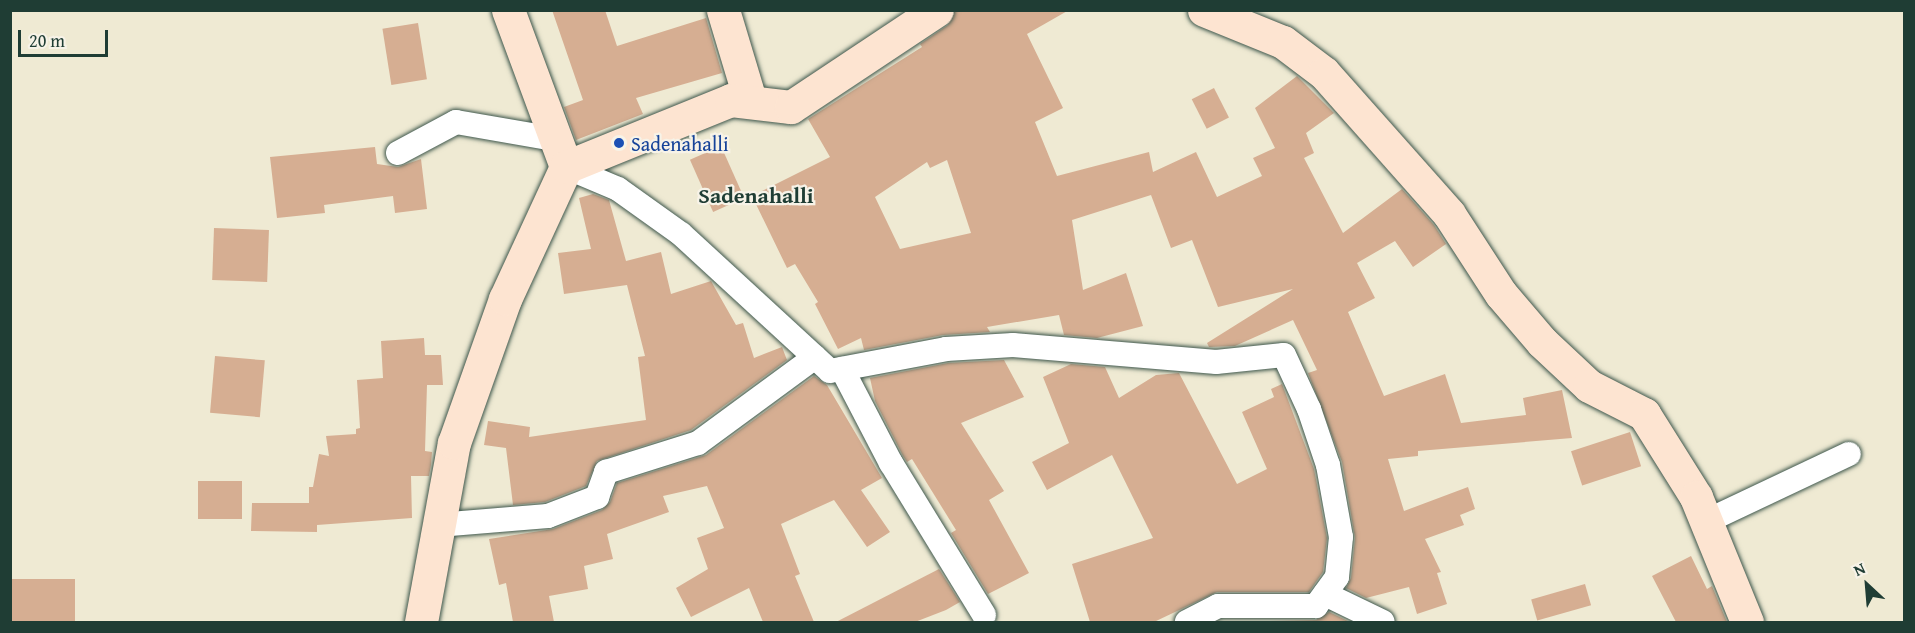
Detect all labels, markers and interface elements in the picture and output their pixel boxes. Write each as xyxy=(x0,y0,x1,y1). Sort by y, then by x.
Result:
scale bar xyxy=(21,18,111,56)
text: 20 m xyxy=(29,27,65,54)
place label: Sadenahalli xyxy=(631,131,728,155)
marker: Sadenahalli xyxy=(612,136,626,150)
district label: Sadenahalli xyxy=(698,183,814,209)
north arrow xyxy=(1837,555,1897,615)
text: N xyxy=(1849,556,1869,582)

